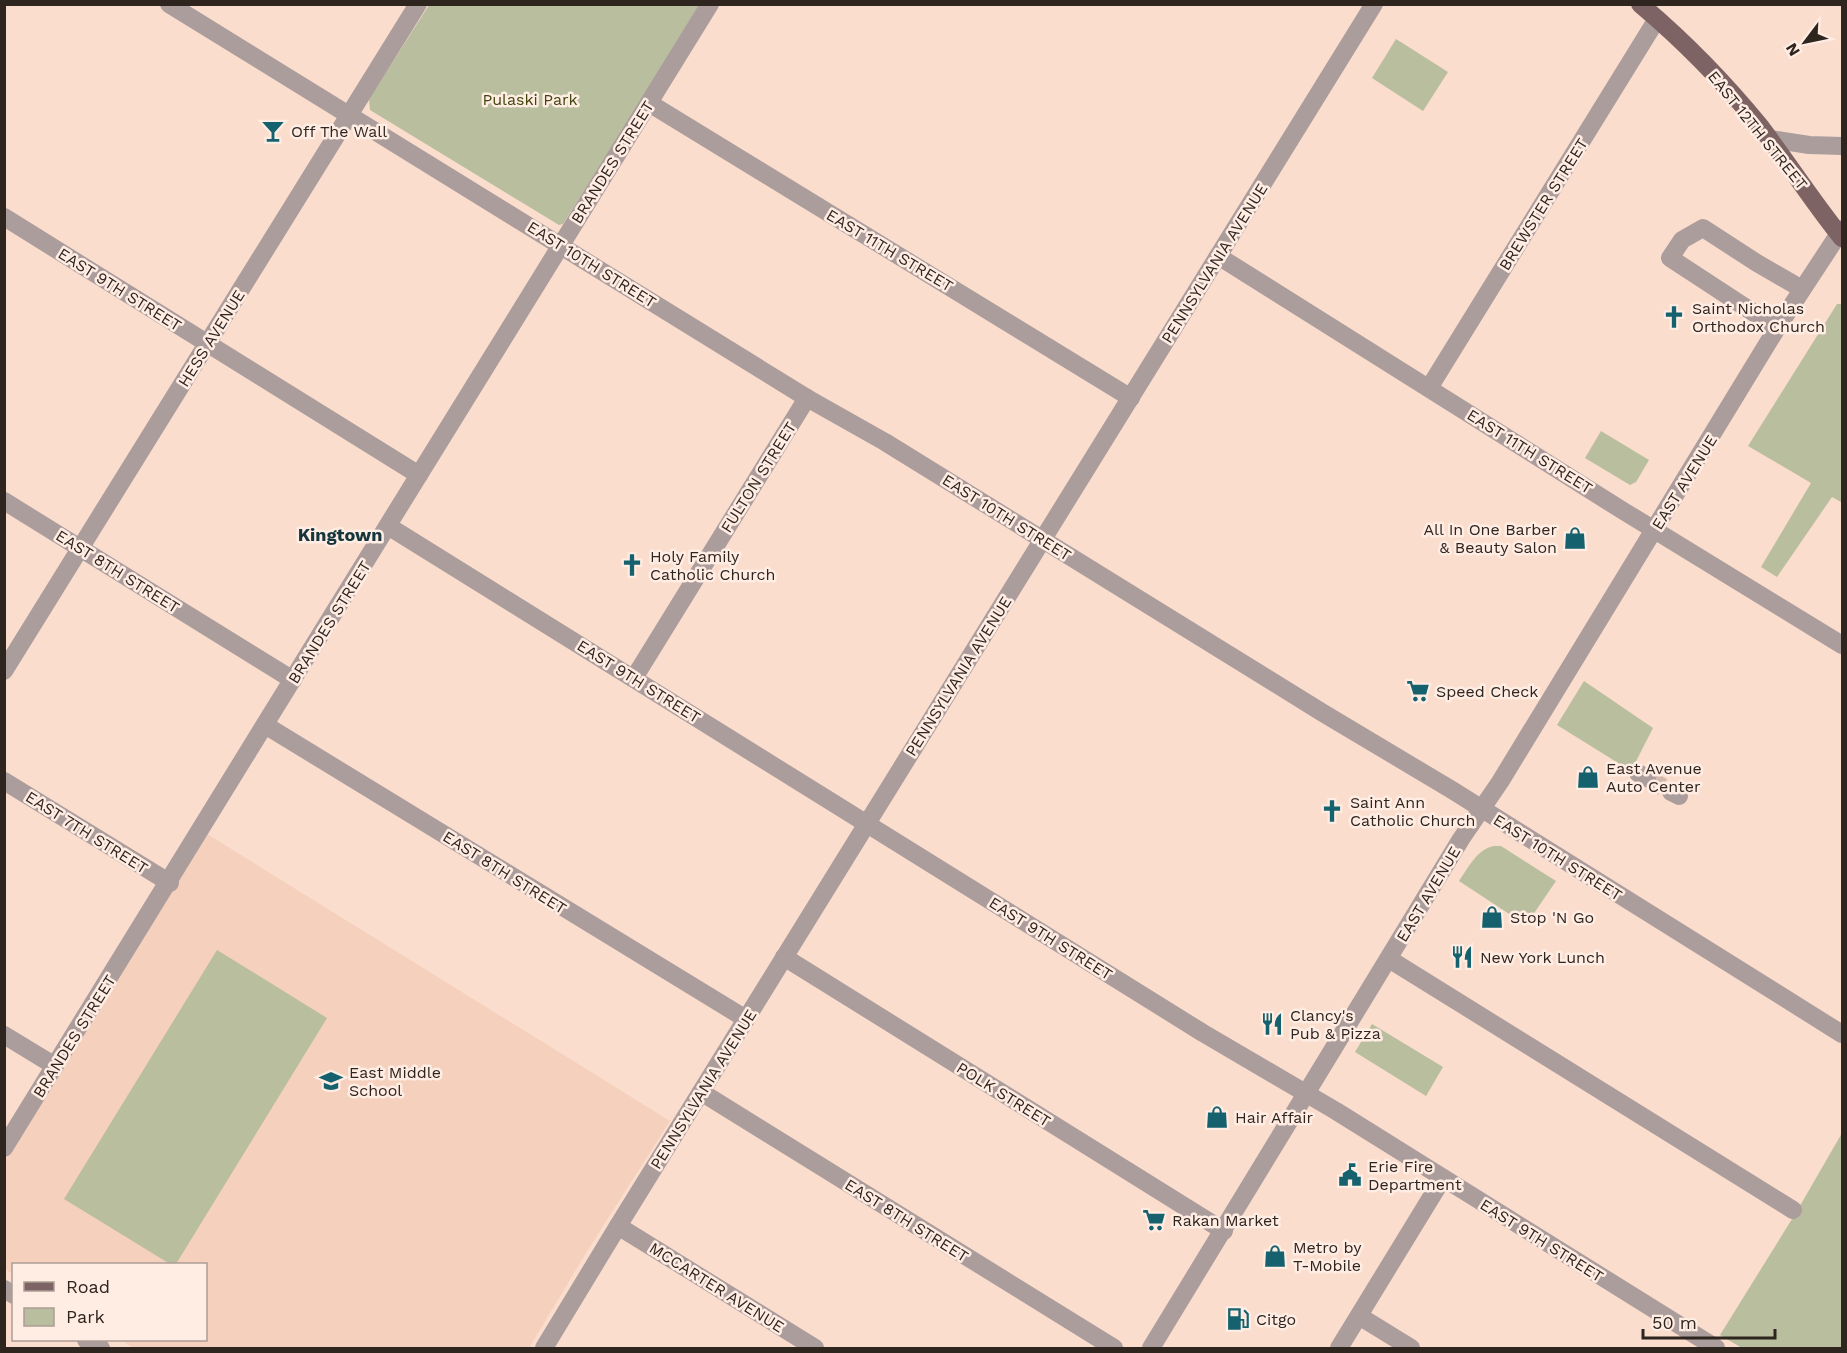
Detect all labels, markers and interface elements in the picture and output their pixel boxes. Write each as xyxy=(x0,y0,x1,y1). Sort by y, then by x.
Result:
north arrow xyxy=(1775,12,1835,72)
text: N xyxy=(1782,40,1804,60)
street label: EAST 12TH STREET xyxy=(1704,67,1812,194)
park label: Pulaski Park xyxy=(482,90,578,109)
street label: BRANDES STREET xyxy=(567,97,658,227)
bar icon: Off The Wall xyxy=(260,118,286,144)
place label: Off The Wall xyxy=(291,122,387,141)
street label: BREWSTER STREET xyxy=(1495,134,1592,274)
street label: PENNSYLVANIA AVENUE xyxy=(1157,180,1271,347)
street label: EAST 11TH STREET xyxy=(823,205,957,296)
street label: EAST 10TH STREET xyxy=(524,217,660,312)
street label: EAST 9TH STREET xyxy=(55,244,185,335)
street label: HESS AVENUE xyxy=(174,286,249,390)
place label: Saint Nicholas Orthodox Church xyxy=(1692,299,1825,336)
church icon: Saint Nicholas Orthodox Church xyxy=(1661,304,1687,330)
street label: EAST 11TH STREET xyxy=(1464,405,1596,498)
street label: FULTON STREET xyxy=(717,418,800,536)
street label: EAST AVENUE xyxy=(1648,431,1721,533)
street label: EAST 10TH STREET xyxy=(939,470,1075,565)
place label: All In One Barber & Beauty Salon xyxy=(1423,520,1557,557)
district label: Kingtown xyxy=(298,524,382,545)
shop icon: All In One Barber & Beauty Salon xyxy=(1562,525,1588,551)
street label: EAST 8TH STREET xyxy=(52,526,183,617)
place label: Holy Family Catholic Church xyxy=(650,547,775,584)
church icon: Holy Family Catholic Church xyxy=(619,552,645,578)
street label: BRANDES STREET xyxy=(284,557,375,687)
street label: PENNSYLVANIA AVENUE xyxy=(901,593,1015,760)
street label: EAST 9TH STREET xyxy=(574,636,704,727)
supermarket icon: Speed Check xyxy=(1405,678,1431,704)
place label: Speed Check xyxy=(1436,682,1538,701)
place label: East Avenue Auto Center xyxy=(1606,759,1702,796)
shop icon: East Avenue Auto Center xyxy=(1575,764,1601,790)
street label: EAST 7TH STREET xyxy=(22,787,152,878)
place label: Saint Ann Catholic Church xyxy=(1350,793,1475,830)
church icon: Saint Ann Catholic Church xyxy=(1319,798,1345,824)
street label: EAST 10TH STREET xyxy=(1490,810,1626,905)
street label: EAST 8TH STREET xyxy=(439,827,570,918)
street label: EAST AVENUE xyxy=(1392,843,1464,945)
street label: EAST 9TH STREET xyxy=(986,893,1116,984)
shop icon: Stop 'N Go xyxy=(1479,904,1505,930)
place label: Stop 'N Go xyxy=(1510,908,1594,927)
restaurant icon: New York Lunch xyxy=(1449,944,1475,970)
place label: New York Lunch xyxy=(1480,948,1605,967)
street label: BRANDES STREET xyxy=(29,971,120,1101)
street label: PENNSYLVANIA AVENUE xyxy=(646,1006,760,1173)
place label: Clancy's Pub & Pizza xyxy=(1290,1006,1381,1043)
restaurant icon: Clancy's Pub & Pizza xyxy=(1259,1011,1285,1037)
street label: POLK STREET xyxy=(953,1058,1055,1131)
place label: East Middle School xyxy=(349,1063,441,1100)
school or university icon: East Middle School xyxy=(318,1068,344,1094)
shop icon: Hair Affair xyxy=(1204,1104,1230,1130)
place label: Hair Affair xyxy=(1235,1108,1314,1127)
place label: Erie Fire Department xyxy=(1368,1157,1462,1194)
public building icon: Erie Fire Department xyxy=(1337,1162,1363,1188)
street label: EAST 8TH STREET xyxy=(841,1175,972,1266)
street label: EAST 9TH STREET xyxy=(1477,1195,1607,1286)
supermarket icon: Rakan Market xyxy=(1141,1207,1167,1233)
place label: Rakan Market xyxy=(1172,1211,1279,1230)
street label: MCCARTER AVENUE xyxy=(646,1238,788,1337)
place label: Metro by T-Mobile xyxy=(1293,1238,1362,1275)
shop icon: Metro by T-Mobile xyxy=(1262,1243,1288,1269)
legend xyxy=(12,1263,207,1341)
text: Road xyxy=(66,1276,110,1297)
scale bar xyxy=(1643,1302,1775,1340)
text: Park xyxy=(66,1306,105,1327)
fuel station icon: Citgo xyxy=(1225,1306,1251,1332)
place label: Citgo xyxy=(1256,1310,1296,1329)
text: 50 m xyxy=(1652,1312,1697,1333)

